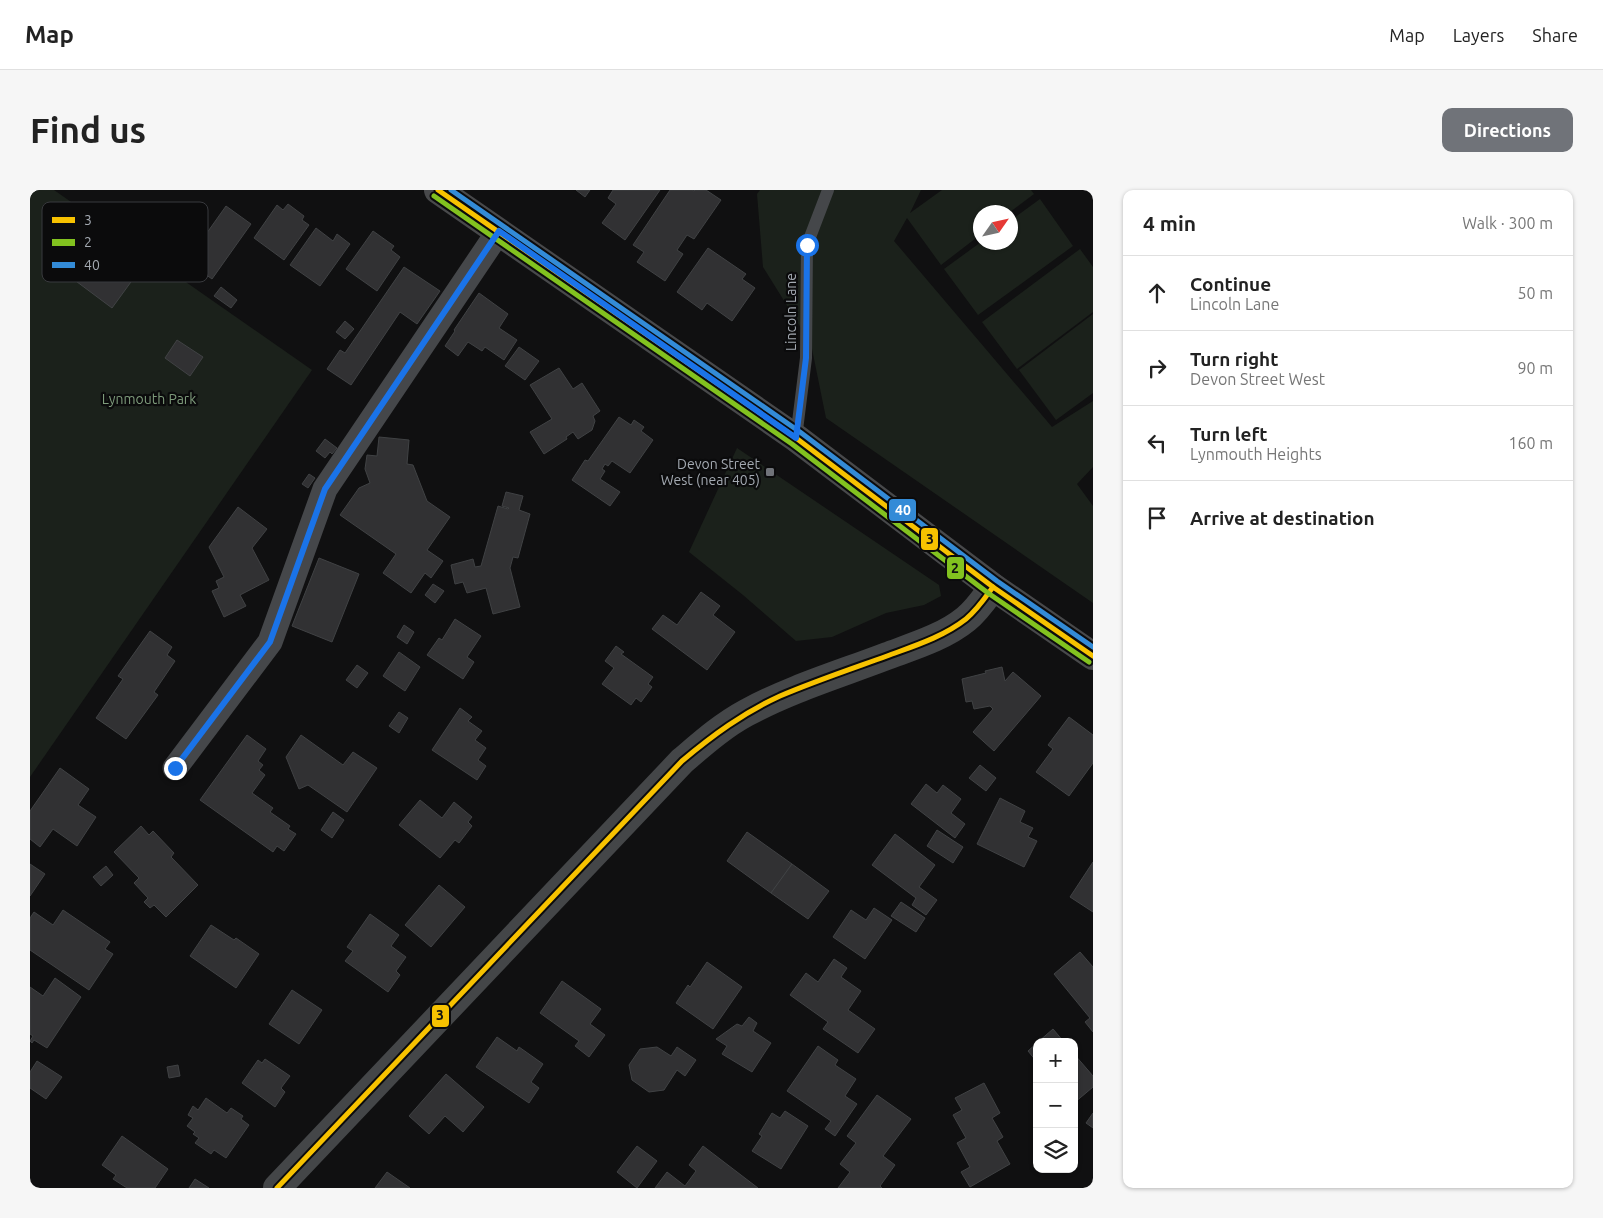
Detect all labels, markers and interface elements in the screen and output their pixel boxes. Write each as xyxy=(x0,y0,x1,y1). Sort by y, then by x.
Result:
text: Map xyxy=(25,21,74,48)
text: Map xyxy=(1389,25,1425,45)
text: Layers xyxy=(1453,25,1504,45)
text: Share xyxy=(1532,25,1578,45)
button: Directions xyxy=(1442,108,1573,152)
text: Find us xyxy=(30,110,146,150)
legend xyxy=(42,202,208,282)
north arrow xyxy=(973,205,1018,250)
text: 4 min xyxy=(1143,211,1196,235)
text: 3 xyxy=(84,212,92,228)
text: Walk · 300 m xyxy=(1462,214,1553,232)
text: 2 xyxy=(84,234,92,250)
route start xyxy=(796,234,819,257)
text: 40 xyxy=(84,257,100,273)
street label: Lincoln Lane xyxy=(783,273,799,351)
text: Continue xyxy=(1190,273,1271,295)
icon: ahead xyxy=(1143,279,1171,307)
text: 50 m xyxy=(1517,284,1553,302)
text: Lincoln Lane xyxy=(1190,295,1279,313)
text: Turn right xyxy=(1190,348,1278,370)
icon: right xyxy=(1143,354,1171,382)
text: 90 m xyxy=(1517,359,1553,377)
text: Devon Street West xyxy=(1190,370,1325,388)
park label: Lynmouth Park xyxy=(102,391,196,407)
text: Turn left xyxy=(1190,423,1268,445)
icon: left xyxy=(1143,429,1171,457)
text: 160 m xyxy=(1508,434,1553,452)
text: Lynmouth Heights xyxy=(1190,445,1322,463)
place label: Devon Street West (near 405) xyxy=(661,456,760,488)
marker: Devon Street West (near 405) xyxy=(764,466,776,478)
line badge: 40 xyxy=(888,498,917,522)
text: 40 xyxy=(895,502,911,518)
icon: arrive xyxy=(1143,504,1171,532)
text: Arrive at destination xyxy=(1190,507,1375,529)
line badge: 3 xyxy=(920,527,939,551)
text: 3 xyxy=(926,531,934,547)
line badge: 2 xyxy=(946,556,965,580)
text: 2 xyxy=(951,560,959,576)
route end xyxy=(164,757,187,780)
line badge: 3 xyxy=(431,1004,450,1028)
text: 3 xyxy=(436,1007,444,1023)
map controls xyxy=(1033,1038,1078,1173)
button: + xyxy=(1033,1038,1078,1083)
button: − xyxy=(1033,1083,1078,1128)
button: layers xyxy=(1033,1128,1078,1173)

